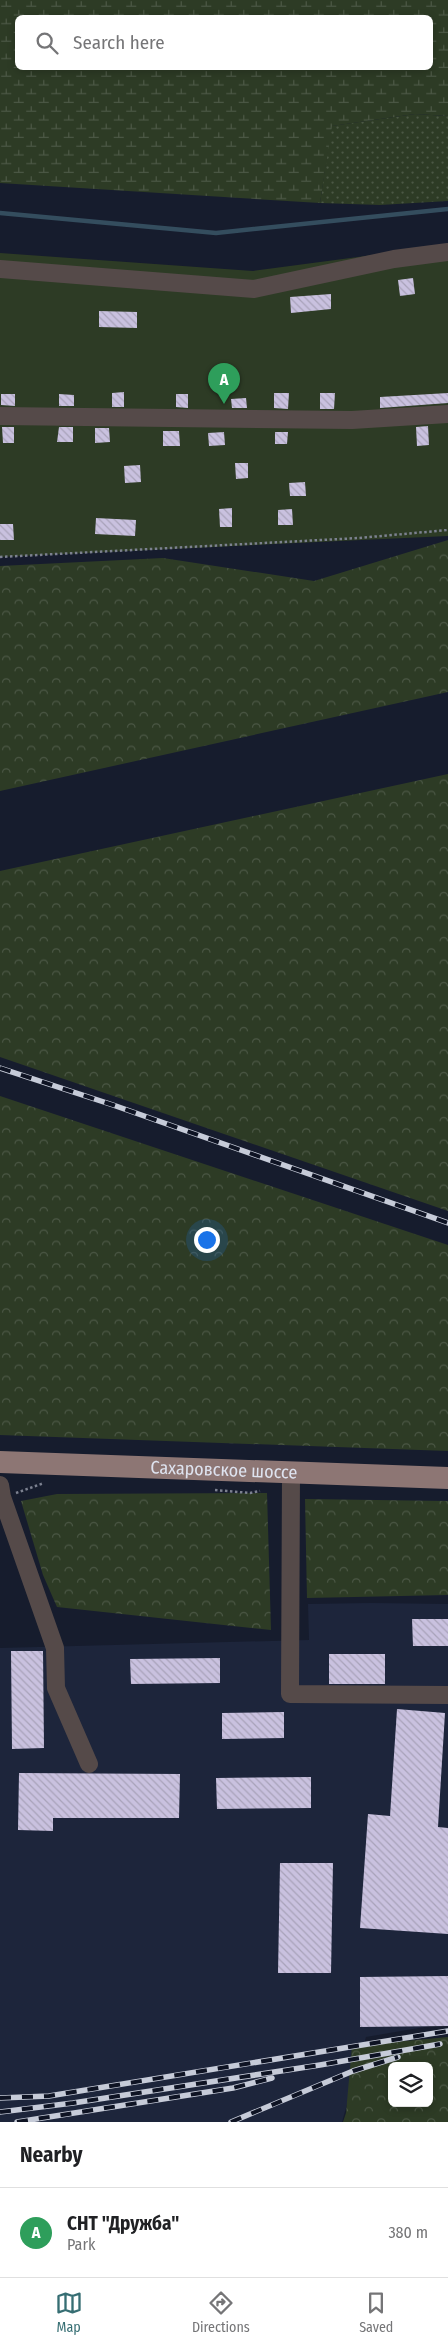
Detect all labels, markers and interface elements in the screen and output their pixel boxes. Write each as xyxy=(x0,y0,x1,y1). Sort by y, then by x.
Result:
search box xyxy=(15,15,433,70)
icon: search xyxy=(33,29,61,57)
text: Search here xyxy=(73,31,165,54)
pin: A xyxy=(208,363,240,404)
your location xyxy=(194,1227,220,1253)
street label: Сахаровское шоссе xyxy=(150,1456,298,1484)
map controls xyxy=(388,2062,433,2107)
button: layers xyxy=(388,2062,433,2107)
text: Nearby xyxy=(20,2142,82,2168)
text: СНТ "Дружба" xyxy=(67,2212,179,2235)
text: A xyxy=(32,2223,40,2242)
text: 380 m xyxy=(388,2223,428,2242)
text: Park xyxy=(67,2235,95,2254)
tab: Map xyxy=(55,2289,83,2336)
tab: Directions xyxy=(192,2289,250,2336)
tab: Saved xyxy=(359,2289,393,2336)

